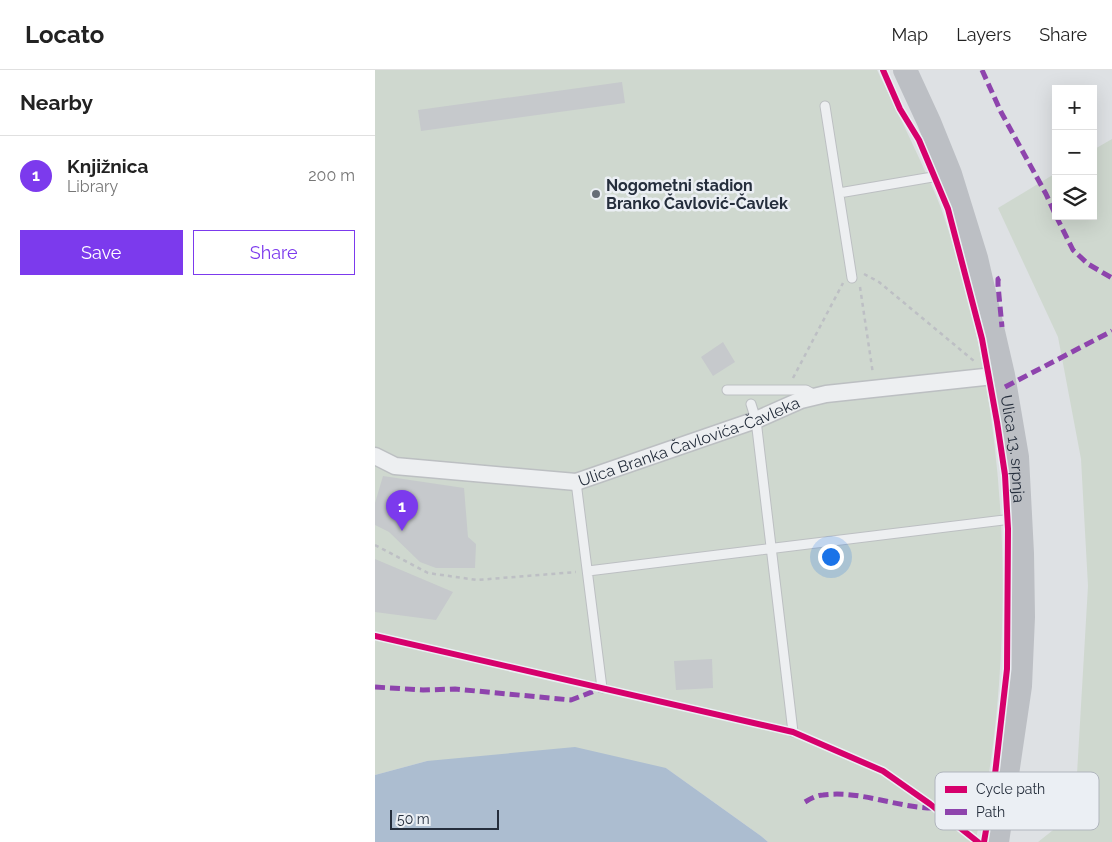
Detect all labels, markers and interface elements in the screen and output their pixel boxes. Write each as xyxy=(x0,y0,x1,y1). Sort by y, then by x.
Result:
text: Locato xyxy=(25,20,104,49)
text: Map xyxy=(892,24,928,45)
text: Layers xyxy=(956,24,1011,45)
text: Share xyxy=(1039,24,1087,45)
map controls xyxy=(1052,85,1097,220)
button: + xyxy=(1052,85,1097,130)
text: Nearby xyxy=(20,90,93,115)
button: − xyxy=(1052,130,1097,175)
text: Knjižnica xyxy=(67,155,148,177)
text: 1 xyxy=(32,166,40,185)
text: 200 m xyxy=(308,166,355,185)
button: layers xyxy=(1052,175,1097,220)
place label: Nogometni stadion Branko Čavlović-Čavlek xyxy=(606,176,788,213)
text: Library xyxy=(67,177,118,196)
marker: Nogometni stadion Branko Čavlović-Čavlek xyxy=(590,188,602,200)
button: Save xyxy=(20,230,183,275)
button: Share xyxy=(193,230,355,275)
street label: Ulica Branka Čavlovića-Čavleka xyxy=(576,393,803,490)
street label: Ulica 13. srpnja xyxy=(997,393,1028,503)
pin: 1 xyxy=(386,490,418,531)
your location xyxy=(818,544,844,570)
legend xyxy=(935,772,1099,830)
text: Cycle path xyxy=(976,781,1045,797)
text: Path xyxy=(976,804,1005,820)
scale bar xyxy=(390,807,499,830)
text: 50 m xyxy=(397,811,430,827)

